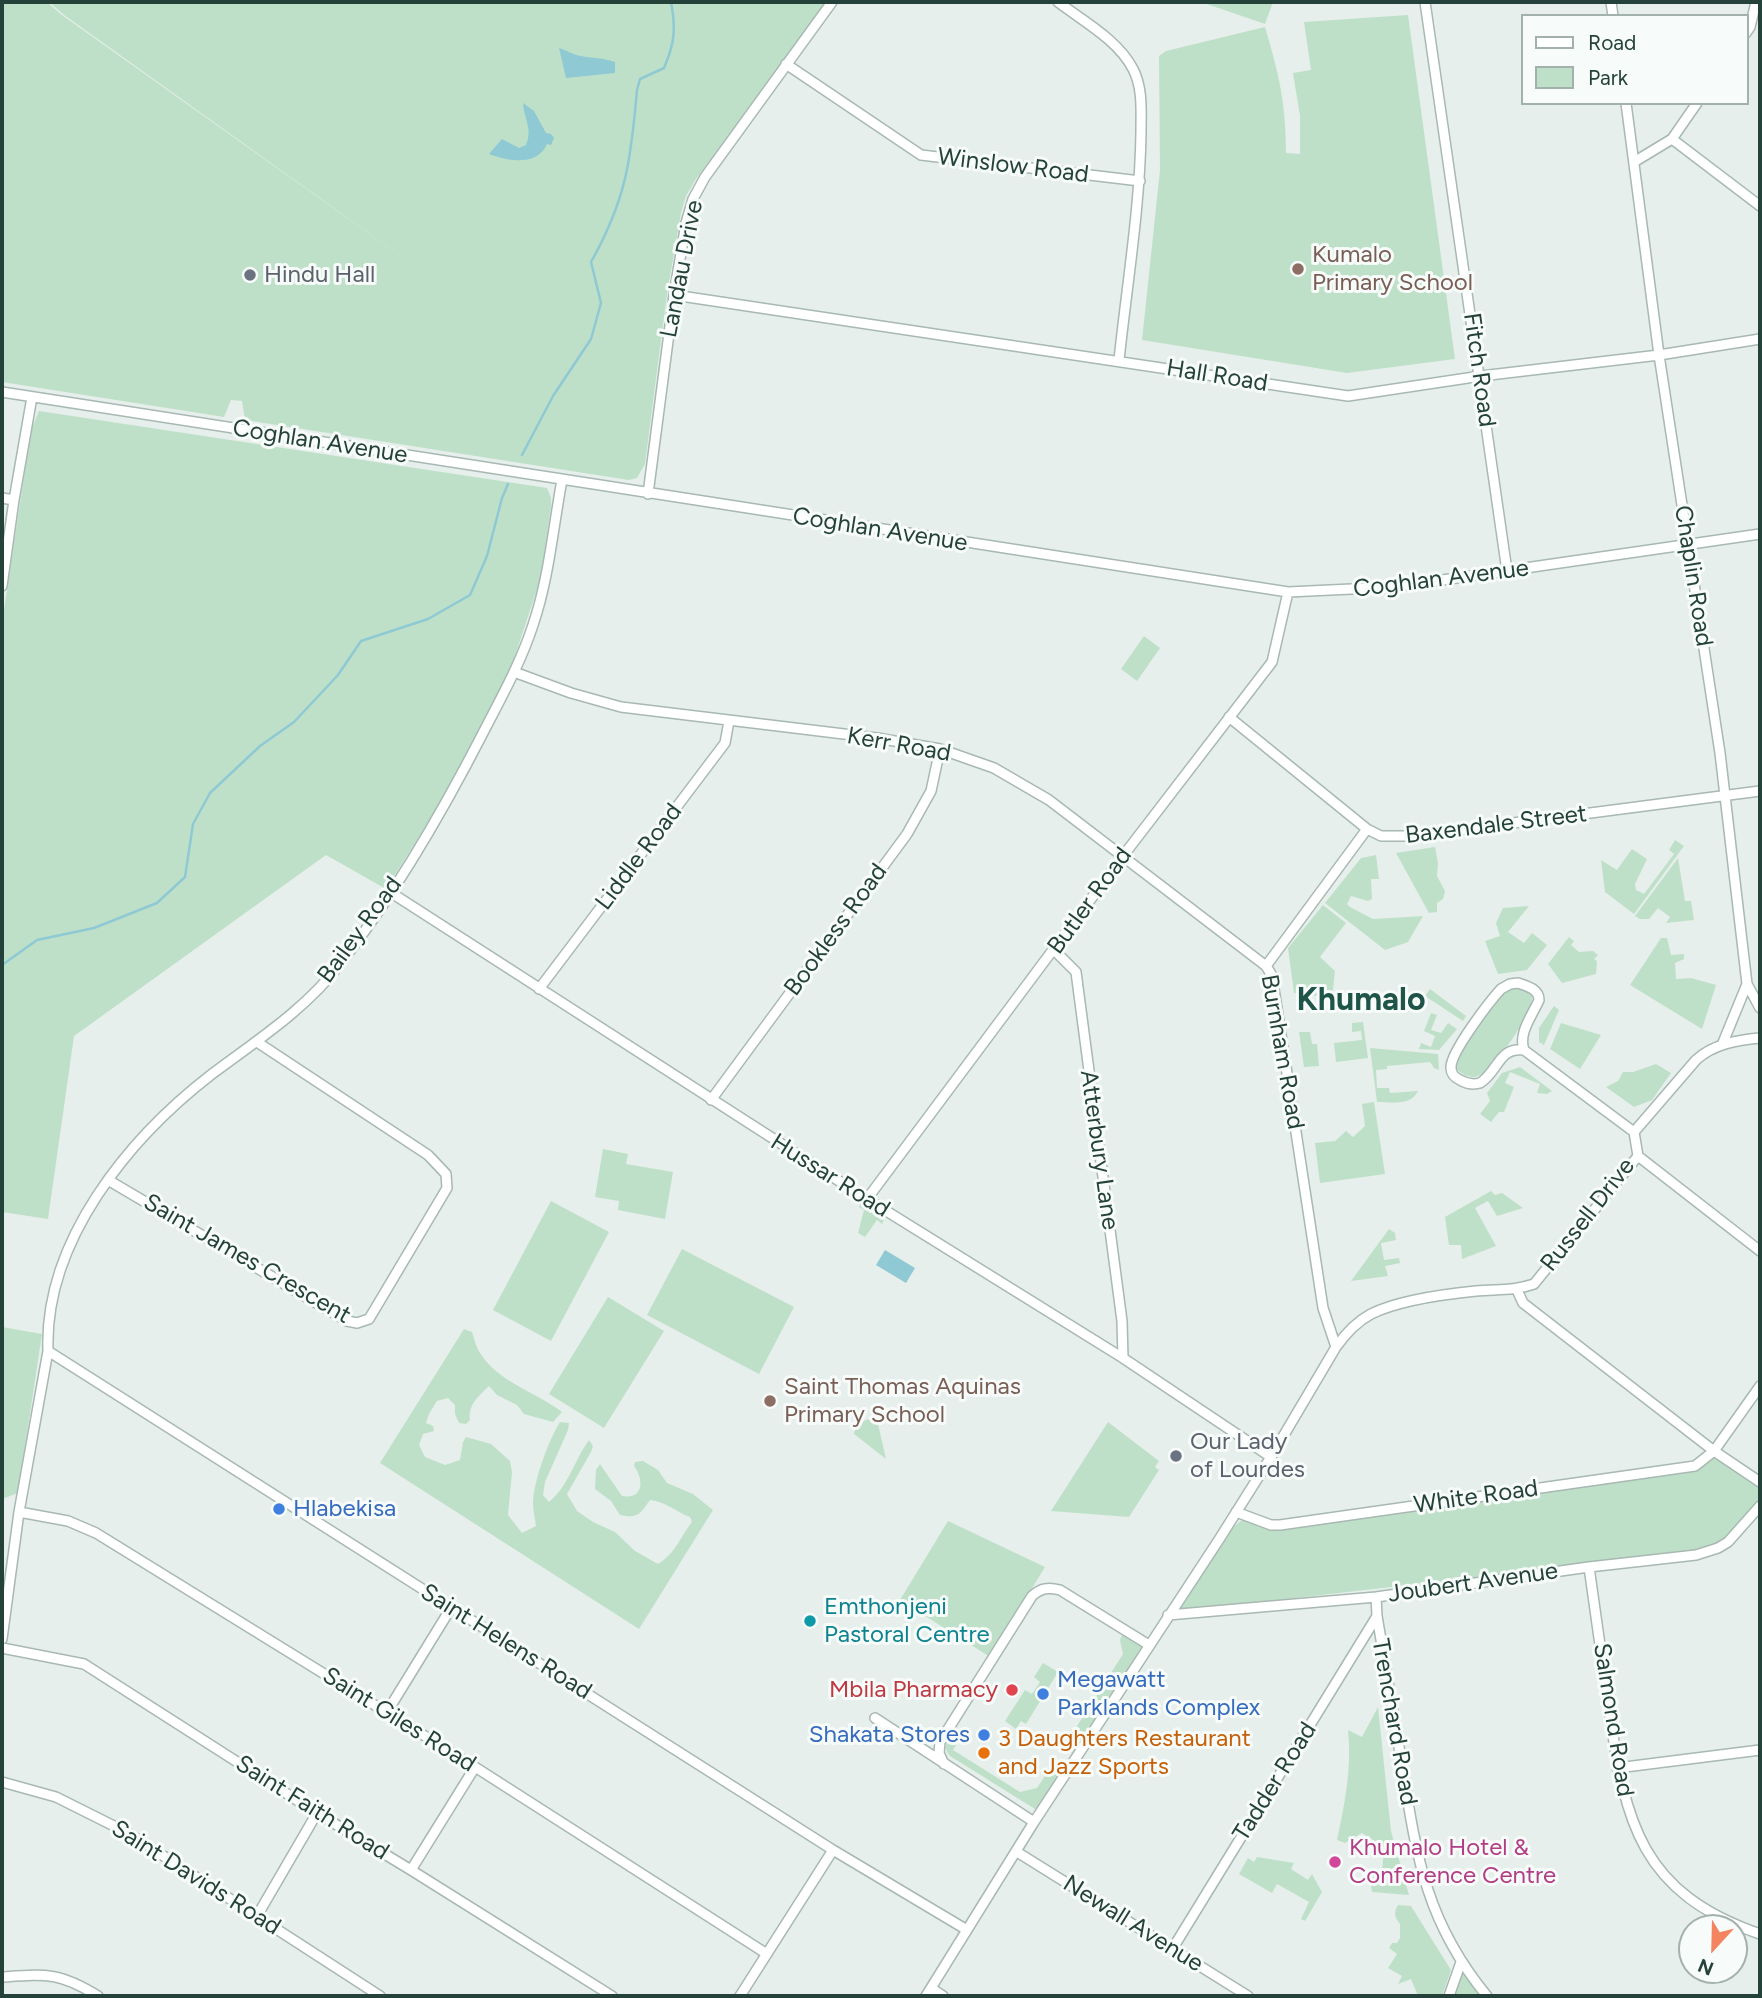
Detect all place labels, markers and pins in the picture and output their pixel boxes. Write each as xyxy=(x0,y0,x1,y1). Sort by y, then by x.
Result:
place label: Kumalo Primary School xyxy=(1312,241,1473,297)
place label: Hindu Hall xyxy=(264,261,375,289)
marker: Kumalo Primary School xyxy=(1290,261,1306,277)
marker: Hindu Hall xyxy=(242,267,258,283)
place label: Saint Thomas Aquinas Primary School xyxy=(784,1373,1021,1429)
marker: Saint Thomas Aquinas Primary School xyxy=(762,1393,778,1409)
place label: Our Lady of Lourdes xyxy=(1190,1428,1305,1484)
marker: Our Lady of Lourdes xyxy=(1168,1448,1184,1464)
place label: Hlabekisa xyxy=(293,1495,396,1523)
marker: Hlabekisa xyxy=(271,1501,287,1517)
place label: Emthonjeni Pastoral Centre xyxy=(824,1593,990,1649)
marker: Emthonjeni Pastoral Centre xyxy=(802,1613,818,1629)
place label: Megawatt Parklands Complex xyxy=(1057,1666,1260,1722)
place label: Mbila Pharmacy xyxy=(829,1676,998,1704)
marker: Mbila Pharmacy xyxy=(1004,1682,1020,1698)
marker: Megawatt Parklands Complex xyxy=(1035,1686,1051,1702)
place label: Shakata Stores xyxy=(809,1721,970,1749)
place label: 3 Daughters Restaurant and Jazz Sports xyxy=(998,1725,1251,1781)
marker: Shakata Stores xyxy=(976,1727,992,1743)
marker: 3 Daughters Restaurant and Jazz Sports xyxy=(976,1745,992,1761)
place label: Khumalo Hotel & Conference Centre xyxy=(1349,1834,1556,1890)
marker: Khumalo Hotel & Conference Centre xyxy=(1327,1854,1343,1870)

